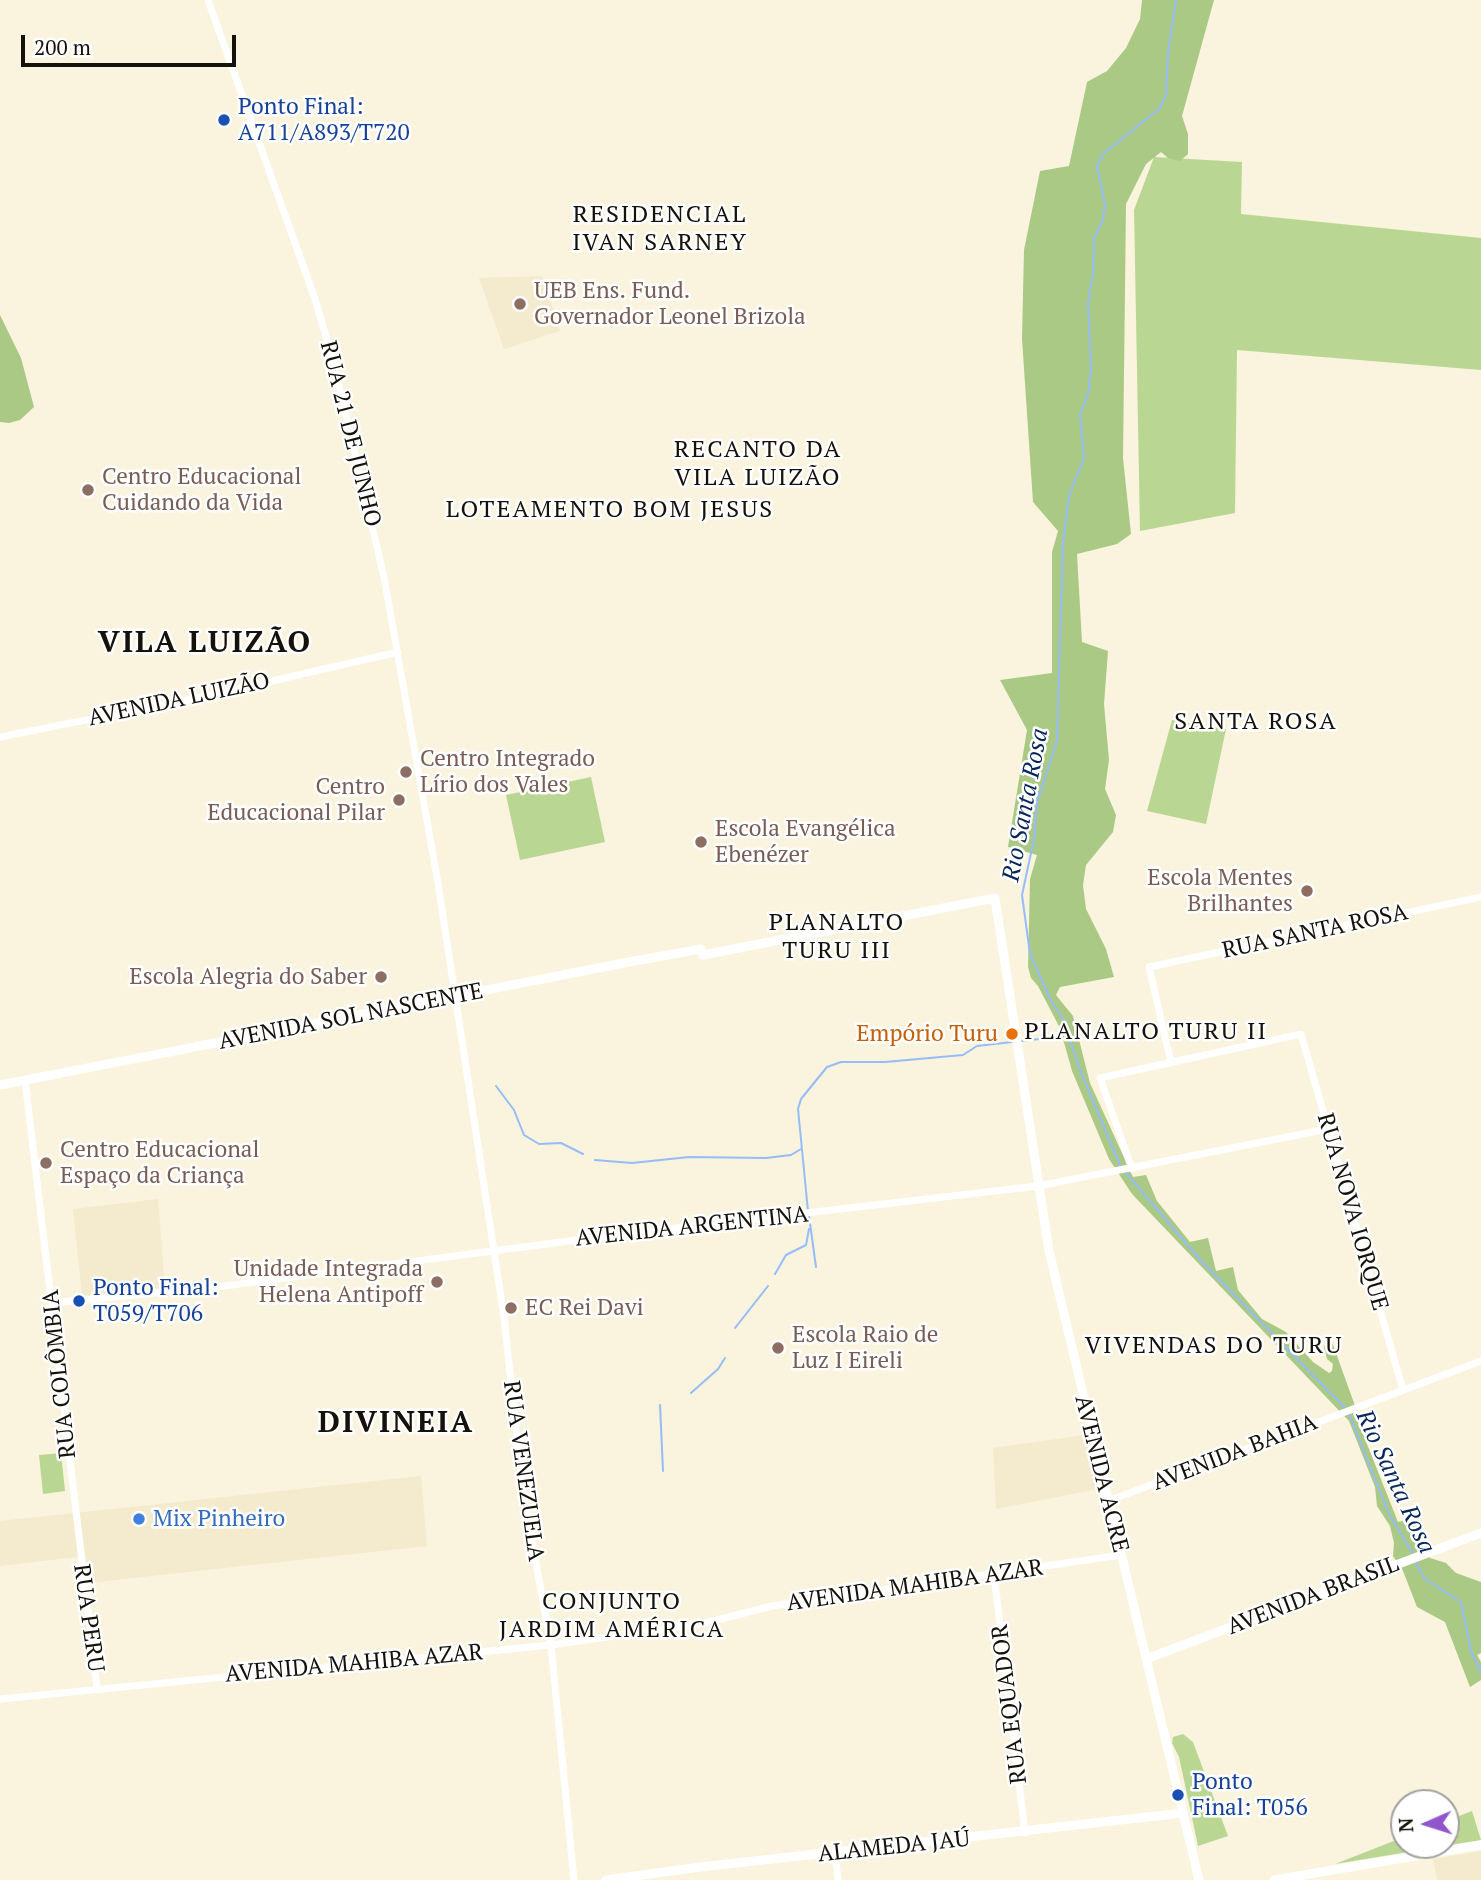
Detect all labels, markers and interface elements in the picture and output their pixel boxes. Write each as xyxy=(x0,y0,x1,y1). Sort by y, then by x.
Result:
scale bar xyxy=(24,21,240,65)
text: 200 m xyxy=(34,33,91,61)
place label: Ponto Final: A711/A893/T720 xyxy=(238,93,410,147)
marker: Ponto Final: A711/A893/T720 xyxy=(216,112,232,128)
district label: RESIDENCIAL IVAN SARNEY xyxy=(574,201,746,257)
place label: UEB Ens. Fund. Governador Leonel Brizola xyxy=(534,277,806,331)
marker: UEB Ens. Fund. Governador Leonel Brizola xyxy=(512,296,528,312)
street label: RUA 21 DE JUNHO xyxy=(314,338,386,530)
district label: RECANTO DA VILA LUIZÃO xyxy=(675,436,841,492)
place label: Centro Educacional Cuidando da Vida xyxy=(102,463,301,517)
marker: Centro Educacional Cuidando da Vida xyxy=(80,482,96,498)
district label: LOTEAMENTO BOM JESUS xyxy=(448,496,772,524)
district label: VILA LUIZÃO xyxy=(99,625,311,661)
street label: AVENIDA LUIZÃO xyxy=(86,667,272,733)
district label: SANTA ROSA xyxy=(1175,708,1337,736)
water label: Rio Santa Rosa xyxy=(997,726,1055,884)
place label: Centro Integrado Lírio dos Vales xyxy=(420,745,595,799)
marker: Centro Integrado Lírio dos Vales xyxy=(398,764,414,780)
place label: Centro Educacional Pilar xyxy=(207,773,385,827)
marker: Centro Educacional Pilar xyxy=(391,792,407,808)
place label: Escola Evangélica Ebenézer xyxy=(715,815,896,869)
marker: Escola Evangélica Ebenézer xyxy=(693,834,709,850)
place label: Escola Mentes Brilhantes xyxy=(1147,864,1293,918)
marker: Escola Mentes Brilhantes xyxy=(1299,883,1315,899)
street label: RUA SANTA ROSA xyxy=(1220,899,1410,965)
district label: PLANALTO TURU III xyxy=(770,909,904,965)
place label: Escola Alegria do Saber xyxy=(129,963,367,991)
marker: Escola Alegria do Saber xyxy=(373,969,389,985)
street label: AVENIDA SOL NASCENTE xyxy=(216,978,486,1056)
district label: PLANALTO TURU II xyxy=(1026,1018,1266,1046)
place label: Empório Turu xyxy=(856,1020,998,1048)
marker: Empório Turu xyxy=(1004,1026,1020,1042)
street label: RUA NOVA IORQUE xyxy=(1311,1110,1393,1314)
place label: Centro Educacional Espaço da Criança xyxy=(60,1136,259,1190)
marker: Centro Educacional Espaço da Criança xyxy=(38,1155,54,1171)
street label: AVENIDA ARGENTINA xyxy=(574,1201,810,1253)
place label: Unidade Integrada Helena Antipoff xyxy=(234,1255,423,1309)
place label: Ponto Final: T059/T706 xyxy=(93,1274,218,1328)
marker: Unidade Integrada Helena Antipoff xyxy=(429,1274,445,1290)
street label: RUA COLÔMBIA xyxy=(37,1288,83,1460)
marker: Ponto Final: T059/T706 xyxy=(71,1293,87,1309)
place label: EC Rei Davi xyxy=(525,1294,644,1322)
marker: EC Rei Davi xyxy=(503,1300,519,1316)
place label: Escola Raio de Luz I Eireli xyxy=(792,1321,938,1375)
district label: VIVENDAS DO TURU xyxy=(1087,1332,1341,1360)
marker: Escola Raio de Luz I Eireli xyxy=(770,1340,786,1356)
street label: RUA VENEZUELA xyxy=(497,1379,549,1563)
street label: AVENIDA ACRE xyxy=(1068,1393,1134,1555)
district label: DIVINEIA xyxy=(319,1405,473,1441)
water label: Rio Santa Rosa xyxy=(1349,1406,1441,1558)
street label: AVENIDA BAHIA xyxy=(1149,1409,1321,1497)
place label: Mix Pinheiro xyxy=(153,1505,285,1533)
marker: Mix Pinheiro xyxy=(131,1511,147,1527)
street label: AVENIDA BRASIL xyxy=(1223,1551,1403,1641)
street label: AVENIDA MAHIBA AZAR xyxy=(785,1554,1045,1618)
street label: RUA PERU xyxy=(67,1562,109,1674)
district label: CONJUNTO JARDIM AMÉRICA xyxy=(501,1588,723,1644)
street label: RUA EQUADOR xyxy=(986,1622,1034,1786)
street label: AVENIDA MAHIBA AZAR xyxy=(224,1639,484,1689)
place label: Ponto Final: T056 xyxy=(1192,1768,1308,1822)
marker: Ponto Final: T056 xyxy=(1170,1787,1186,1803)
north arrow xyxy=(1390,1789,1460,1859)
text: N xyxy=(1393,1817,1418,1833)
street label: ALAMEDA JAÚ xyxy=(817,1825,971,1869)

